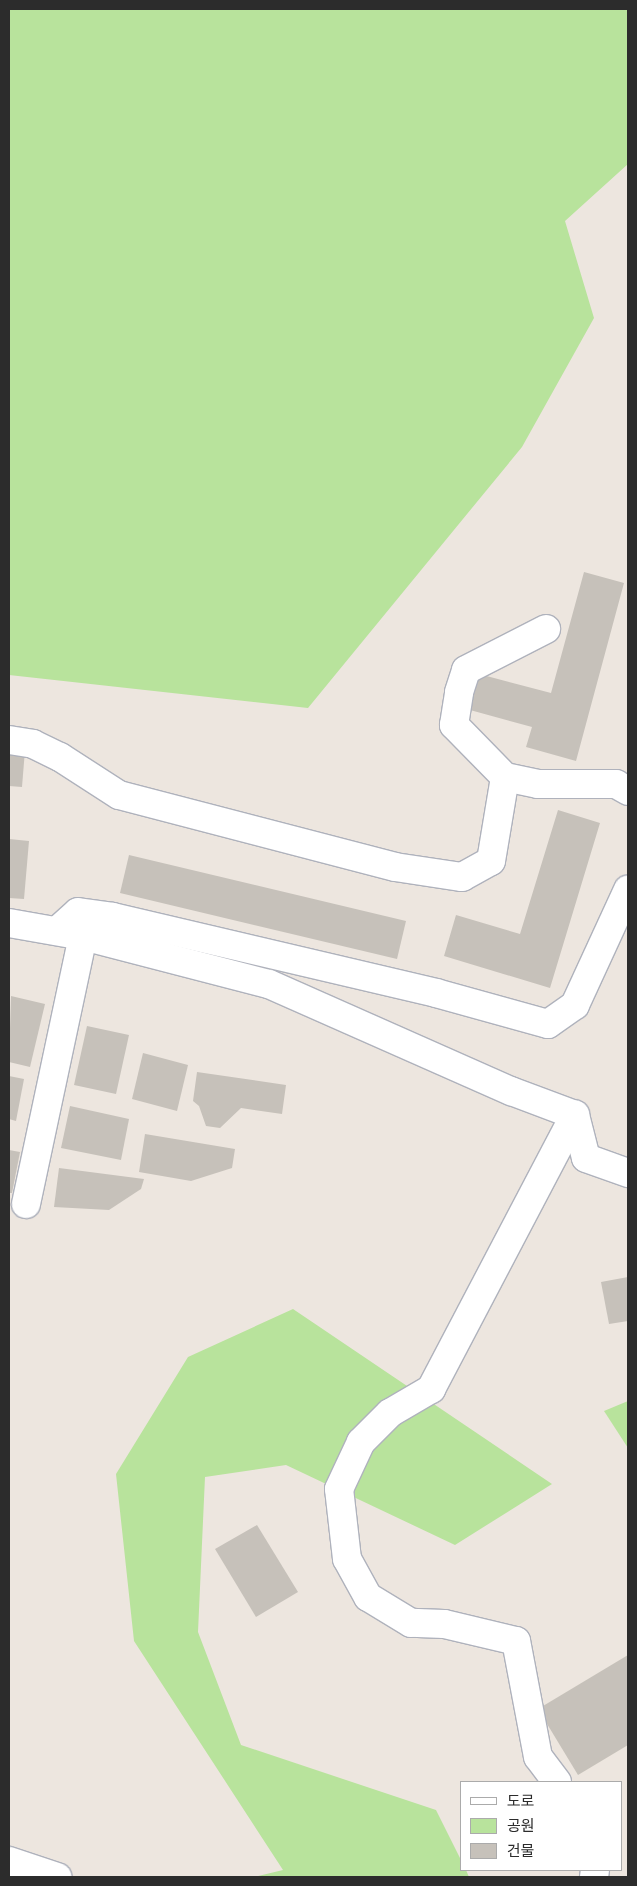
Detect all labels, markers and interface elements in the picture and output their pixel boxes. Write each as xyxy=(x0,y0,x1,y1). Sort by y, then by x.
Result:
legend xyxy=(460,1781,622,1871)
text: 도로 xyxy=(507,1789,535,1812)
text: 공원 xyxy=(507,1814,535,1837)
text: 건물 xyxy=(507,1839,535,1862)

